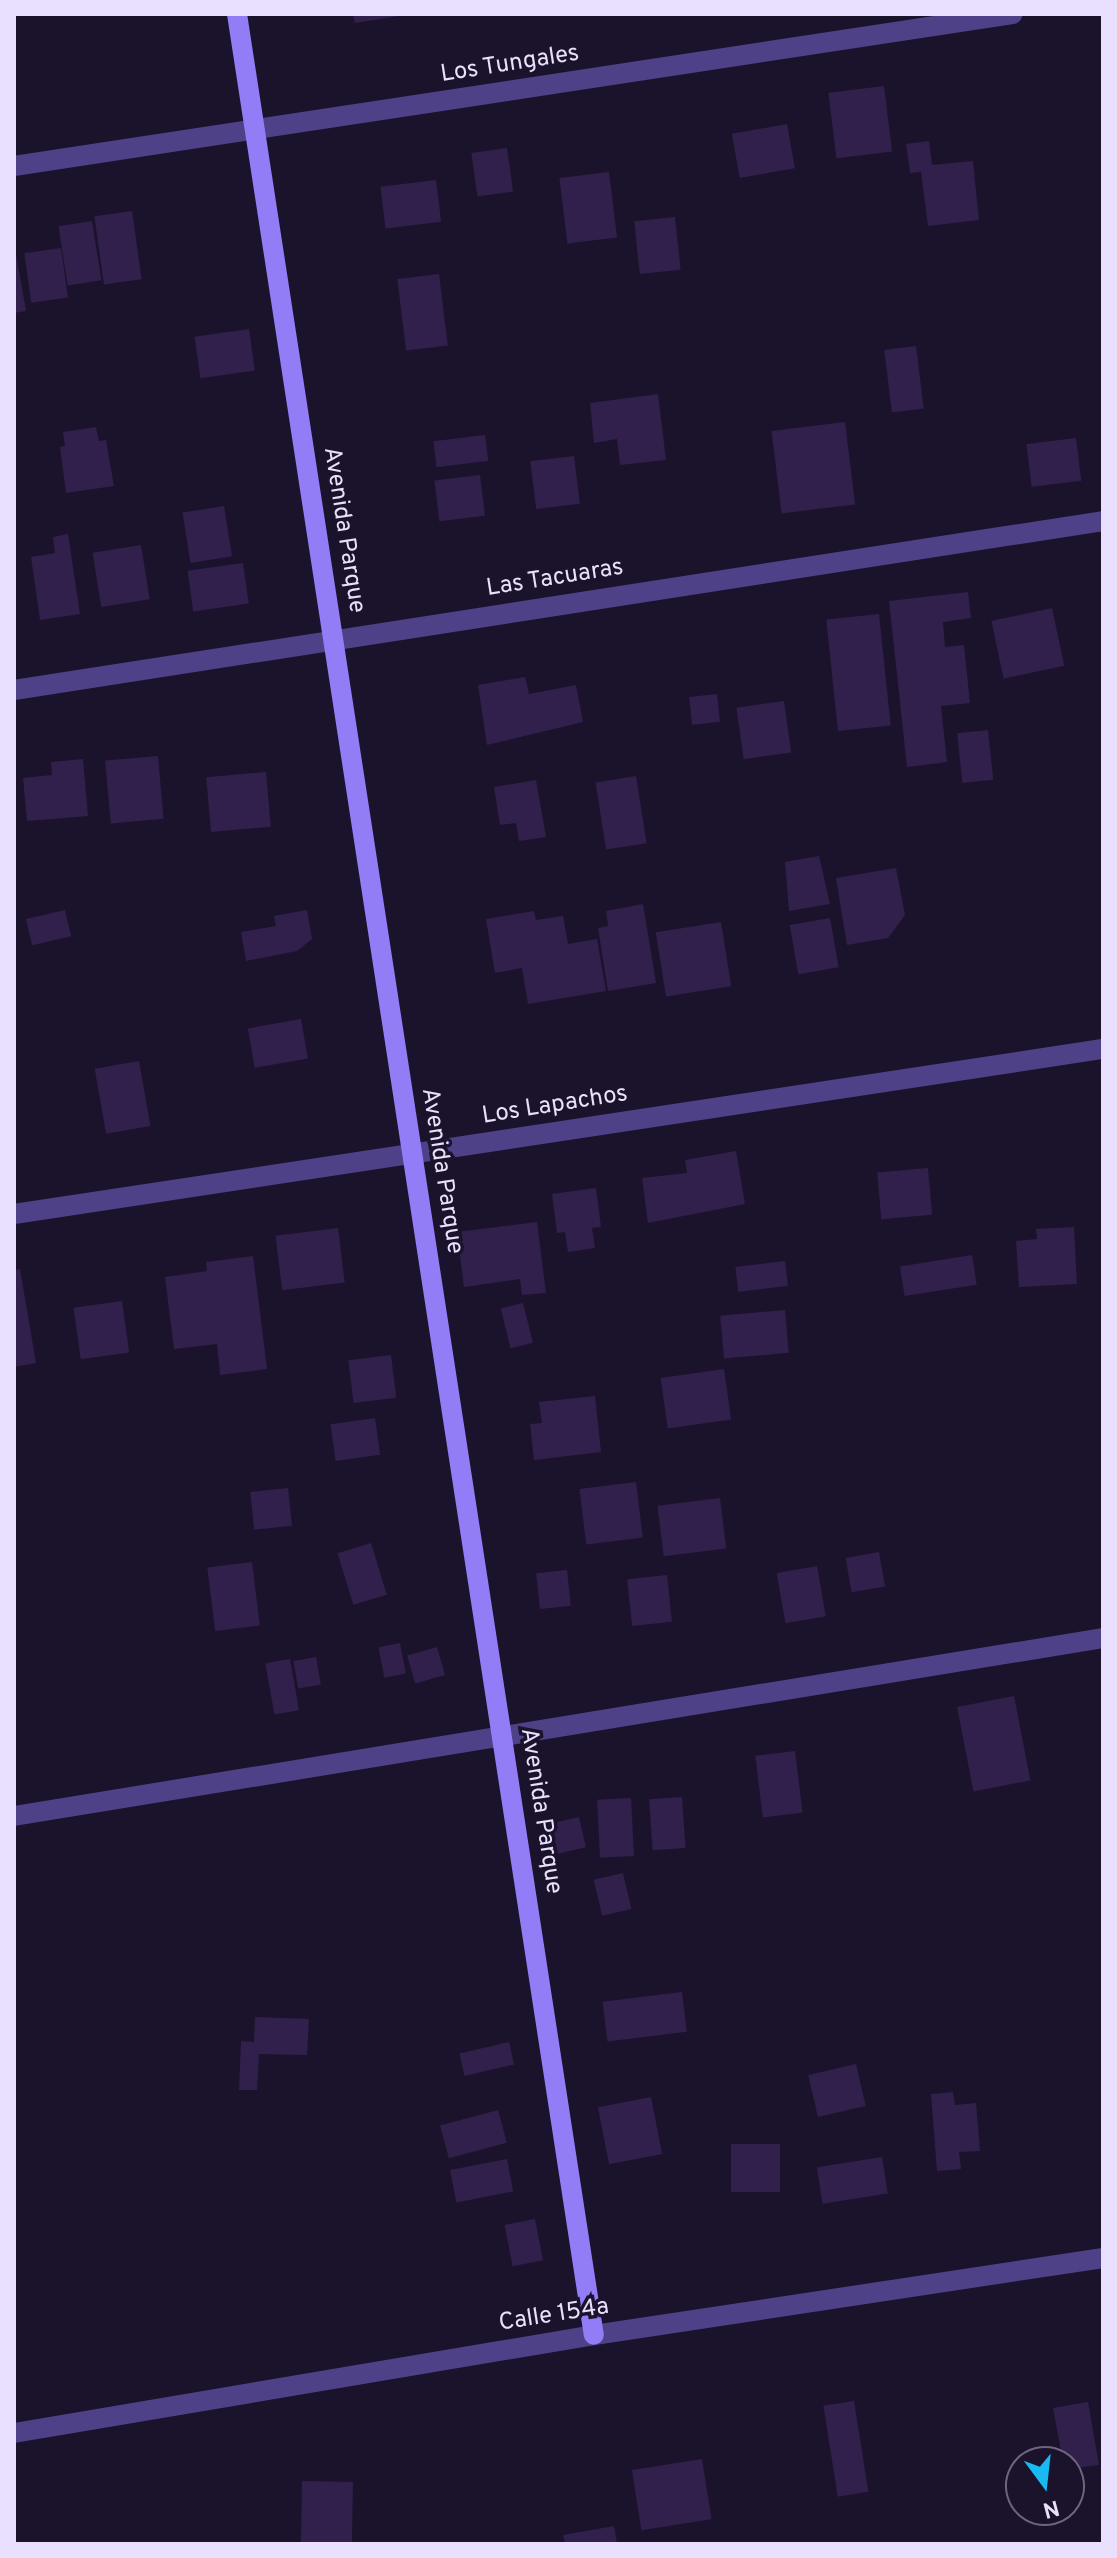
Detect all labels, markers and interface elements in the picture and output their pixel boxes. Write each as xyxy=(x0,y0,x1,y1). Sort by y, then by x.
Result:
street label: Los Tungales xyxy=(438,40,582,90)
street label: Avenida Parque xyxy=(316,445,370,615)
street label: Las Tacuaras xyxy=(484,554,626,604)
street label: Los Lapachos xyxy=(480,1080,630,1132)
street label: Avenida Parque xyxy=(414,1086,468,1256)
street label: Avenida Parque xyxy=(513,1726,567,1896)
street label: Calle 154a xyxy=(497,2293,611,2339)
north arrow xyxy=(1005,2446,1085,2526)
text: N xyxy=(1040,2493,1062,2523)

